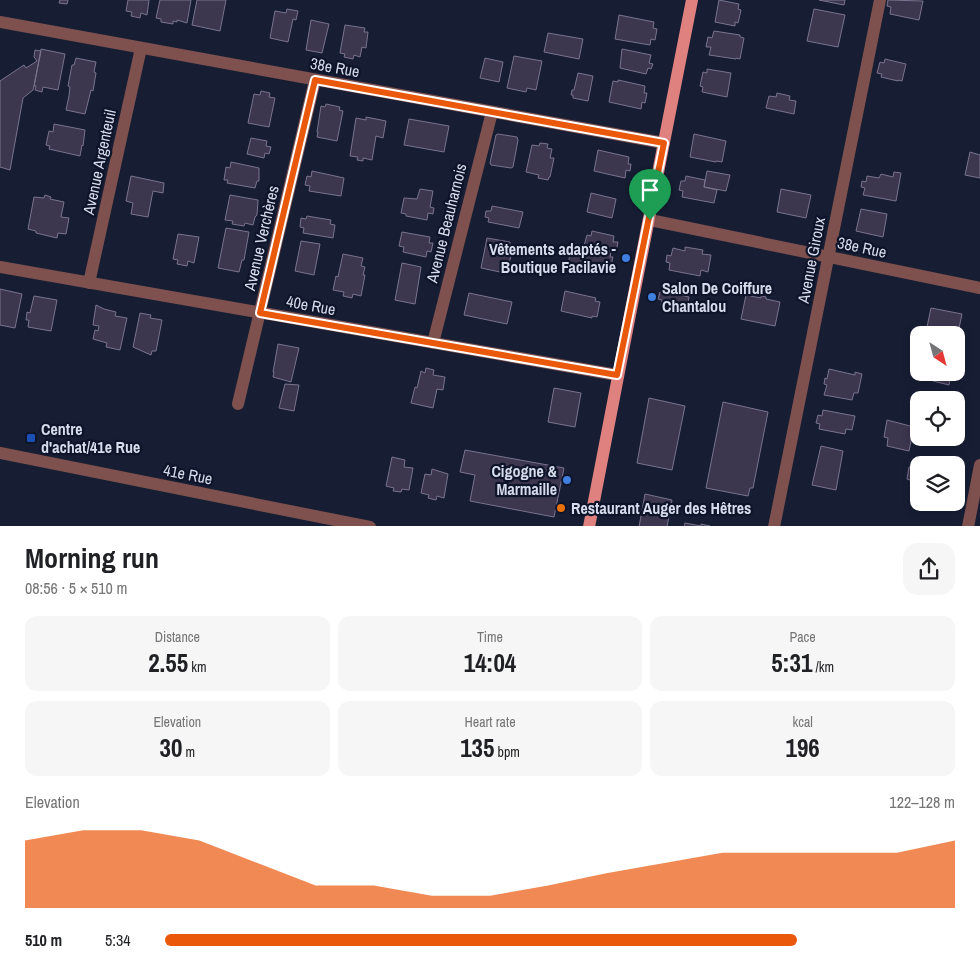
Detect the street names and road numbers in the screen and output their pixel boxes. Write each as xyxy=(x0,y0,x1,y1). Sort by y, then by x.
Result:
street label: 38e Rue xyxy=(309,52,361,82)
street label: Avenue Argenteuil xyxy=(77,107,121,218)
street label: Avenue Beauharnois xyxy=(420,161,471,286)
street label: Avenue Verchères xyxy=(238,183,284,294)
street label: Avenue Giroux xyxy=(792,215,830,306)
street label: 38e Rue xyxy=(835,231,889,263)
street label: 40e Rue xyxy=(285,290,337,320)
street label: 41e Rue xyxy=(162,458,214,490)

